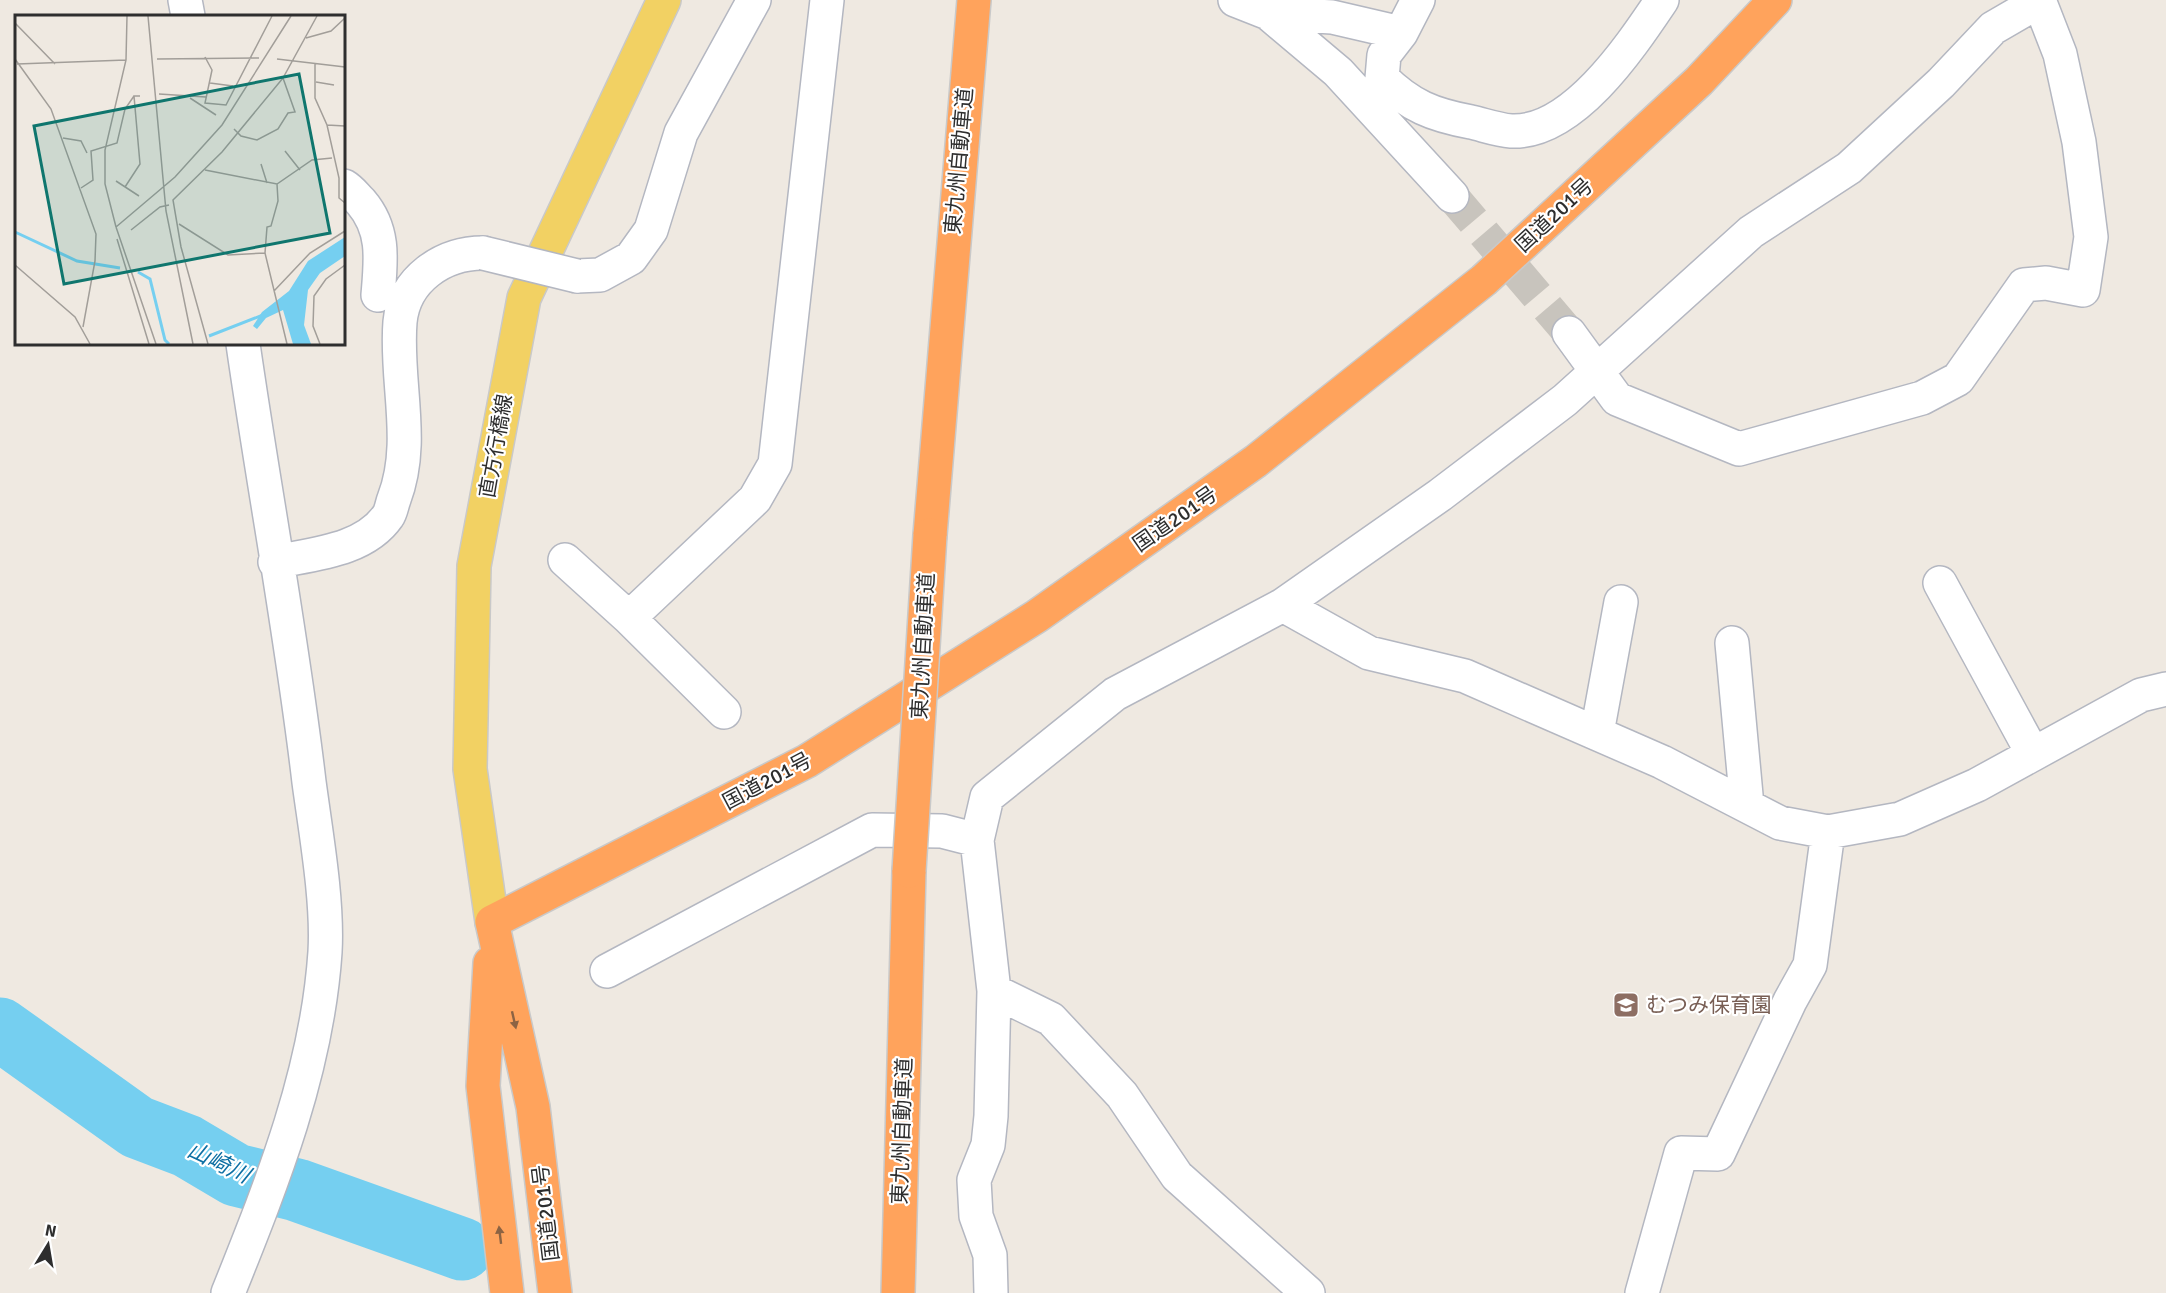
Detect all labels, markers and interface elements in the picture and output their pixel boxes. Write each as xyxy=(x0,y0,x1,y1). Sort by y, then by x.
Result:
inset map xyxy=(15,15,345,345)
street label: 東九州自動車道 xyxy=(940,87,978,235)
street label: 国道201号 xyxy=(1510,172,1598,258)
street label: 直方行橋線 xyxy=(474,392,518,500)
street label: 国道201号 xyxy=(1128,481,1222,557)
street label: 東九州自動車道 xyxy=(906,572,940,720)
street label: 国道201号 xyxy=(718,747,816,815)
school or university icon: むつみ保育園 xyxy=(1611,990,1641,1020)
place label: むつみ保育園 xyxy=(1646,992,1772,1018)
one-way arrow xyxy=(509,1011,519,1029)
street label: 東九州自動車道 xyxy=(886,1057,918,1205)
water label: 山崎川 xyxy=(183,1136,256,1189)
street label: 国道201号 xyxy=(527,1163,565,1263)
north arrow xyxy=(18,1215,78,1275)
text: N xyxy=(43,1220,58,1242)
one-way arrow xyxy=(495,1225,505,1244)

